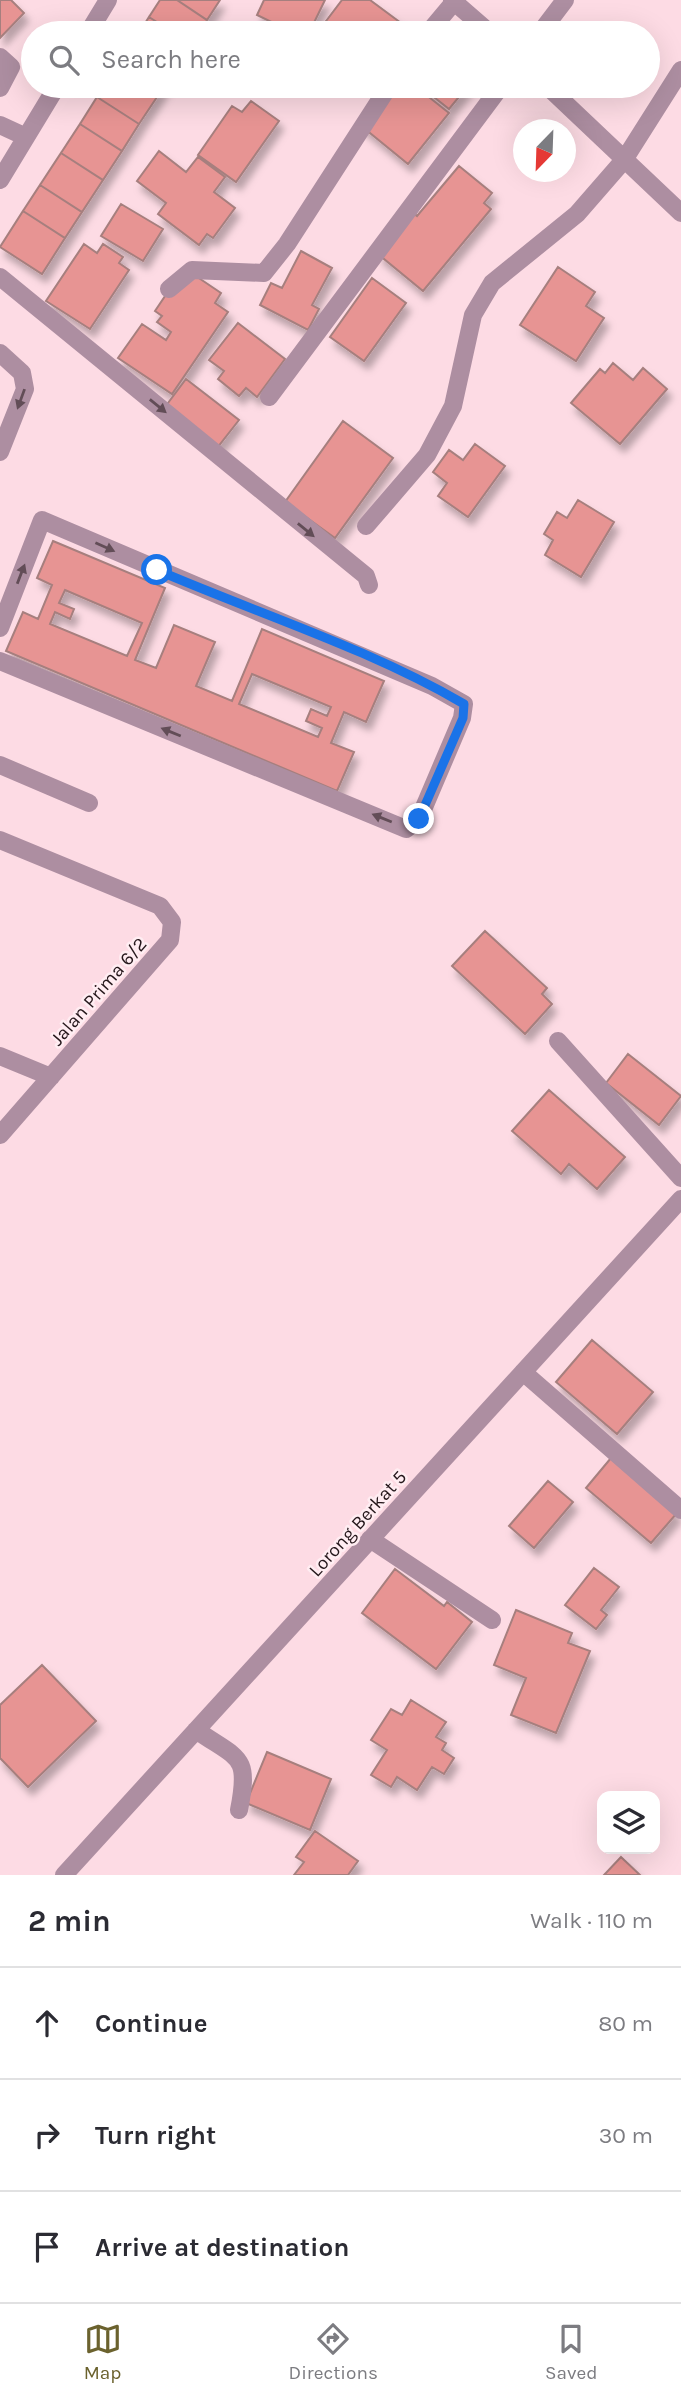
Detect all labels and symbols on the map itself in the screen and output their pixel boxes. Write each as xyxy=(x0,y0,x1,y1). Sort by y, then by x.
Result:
north arrow xyxy=(513,119,576,182)
one-way arrow xyxy=(15,389,26,410)
one-way arrow xyxy=(148,398,166,413)
one-way arrow xyxy=(298,522,315,537)
one-way arrow xyxy=(94,541,115,552)
route start xyxy=(141,554,172,585)
one-way arrow xyxy=(15,563,26,584)
one-way arrow xyxy=(161,726,182,737)
route end xyxy=(403,803,434,834)
one-way arrow xyxy=(371,813,392,824)
street label: Jalan Prima 6/2 xyxy=(46,933,152,1050)
street label: Lorong Berkat 5 xyxy=(304,1466,411,1581)

